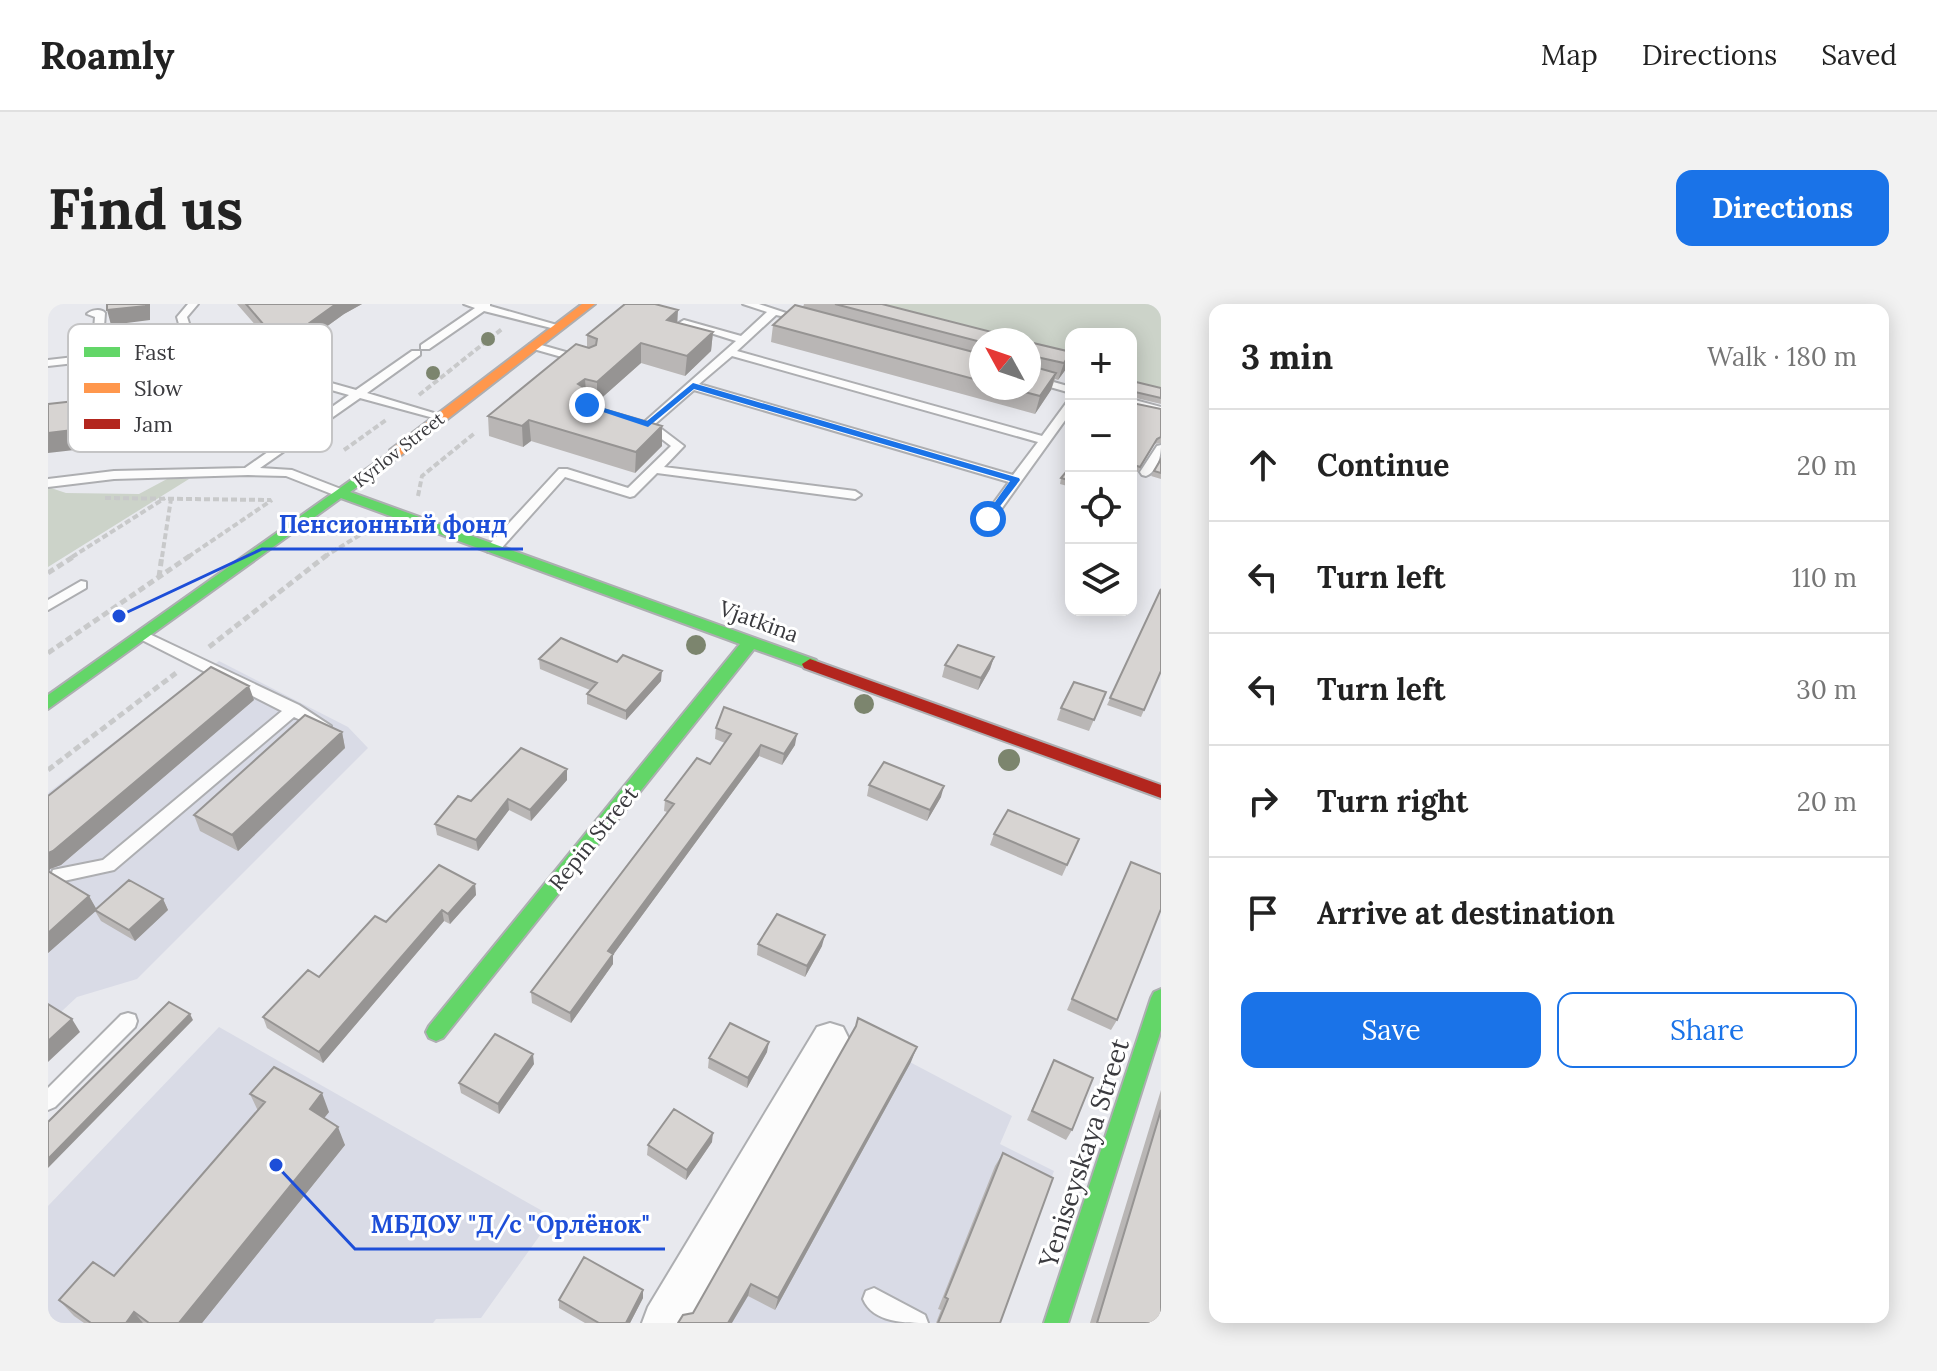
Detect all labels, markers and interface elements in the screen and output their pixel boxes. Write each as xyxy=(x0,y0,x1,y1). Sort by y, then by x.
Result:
text: Roamly xyxy=(40,31,174,79)
text: Map xyxy=(1541,37,1598,73)
text: Directions xyxy=(1642,37,1777,73)
text: Saved xyxy=(1821,37,1897,73)
button: Directions xyxy=(1676,170,1889,246)
text: Find us xyxy=(48,173,243,244)
legend xyxy=(68,324,332,452)
north arrow xyxy=(969,328,1041,400)
map controls xyxy=(1065,328,1137,616)
button: + xyxy=(1065,328,1137,400)
text: 3 min xyxy=(1241,335,1333,378)
text: Fast xyxy=(134,338,176,366)
text: Walk · 180 m xyxy=(1707,340,1857,373)
text: Slow xyxy=(134,374,183,402)
route end xyxy=(569,387,605,423)
button: − xyxy=(1065,400,1137,472)
street label: Kyrlov Street xyxy=(349,407,449,492)
text: Jam xyxy=(133,410,173,438)
icon: ahead xyxy=(1241,443,1285,487)
text: Continue xyxy=(1317,446,1449,484)
text: 20 m xyxy=(1797,449,1857,482)
button: locate xyxy=(1065,472,1137,544)
callout: Пенсионный фонд xyxy=(262,501,523,549)
route start xyxy=(970,501,1006,537)
text: Пенсионный фонд xyxy=(279,509,507,540)
button: layers xyxy=(1065,544,1137,616)
icon: left xyxy=(1241,555,1285,599)
text: Turn left xyxy=(1317,558,1445,596)
text: 110 m xyxy=(1792,561,1857,594)
street label: Vjatkina xyxy=(714,593,803,648)
icon: left xyxy=(1241,667,1285,711)
text: Turn left xyxy=(1317,670,1445,708)
text: 30 m xyxy=(1796,673,1857,706)
icon: right xyxy=(1241,779,1285,823)
street label: Repin Street xyxy=(542,780,644,896)
text: Turn right xyxy=(1317,782,1468,820)
text: 20 m xyxy=(1797,785,1857,818)
icon: arrive xyxy=(1241,891,1285,935)
text: Arrive at destination xyxy=(1317,894,1615,932)
button: Save xyxy=(1241,992,1541,1068)
button: Share xyxy=(1557,992,1857,1068)
street label: Yeniseyskaya Street xyxy=(1031,1034,1136,1273)
callout: МБДОУ "Д/с "Орлёнок" xyxy=(355,1201,665,1249)
text: МБДОУ "Д/с "Орлёнок" xyxy=(371,1209,649,1240)

